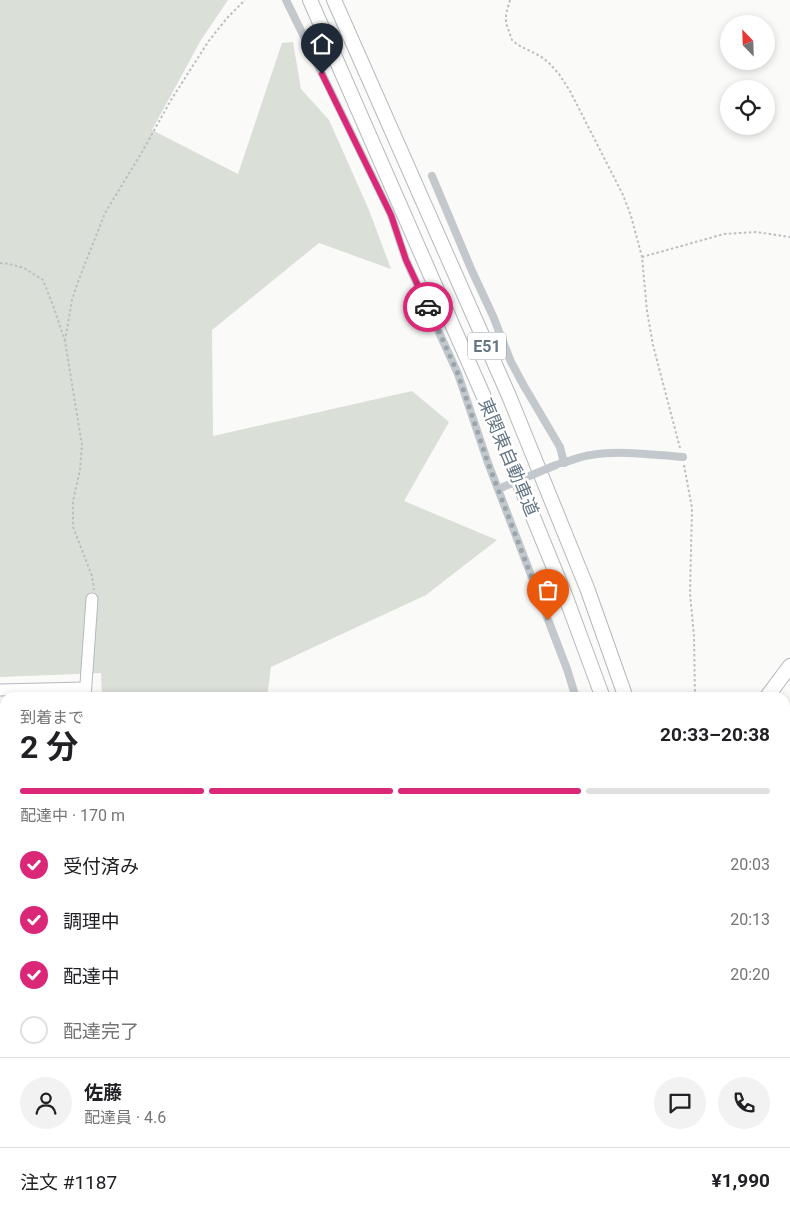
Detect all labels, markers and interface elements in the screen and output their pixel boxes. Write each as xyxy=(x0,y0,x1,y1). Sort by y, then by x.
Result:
north arrow xyxy=(720,15,775,70)
map controls xyxy=(720,15,775,135)
pin xyxy=(301,23,343,74)
icon: home xyxy=(308,30,336,58)
button: locate xyxy=(720,80,775,135)
courier xyxy=(403,282,453,332)
icon: car xyxy=(414,293,442,321)
road number: E51 xyxy=(468,332,506,360)
street label: 東関東自動車道 xyxy=(475,395,543,519)
pin xyxy=(527,569,569,620)
icon: bag xyxy=(534,576,562,604)
text: 到着まで xyxy=(20,708,84,727)
text: 20:33–20:38 xyxy=(660,723,770,746)
text: 2 分 xyxy=(20,728,78,766)
text: 配達中 · 170 m xyxy=(20,806,125,825)
icon: check xyxy=(20,851,48,879)
text: 受付済み xyxy=(63,855,139,878)
text: 20:03 xyxy=(730,855,770,874)
icon: check xyxy=(20,906,48,934)
text: 調理中 xyxy=(63,910,120,933)
text: 20:13 xyxy=(730,910,770,929)
icon: check xyxy=(20,961,48,989)
text: 配達中 xyxy=(63,965,120,988)
text: 20:20 xyxy=(730,965,770,984)
text: 配達完了 xyxy=(63,1020,139,1043)
button: person xyxy=(20,1077,72,1129)
button: chat xyxy=(654,1077,706,1129)
button: phone xyxy=(718,1077,770,1129)
text: 佐藤 xyxy=(84,1081,122,1104)
text: 配達員 · 4.6 xyxy=(84,1108,166,1127)
text: ¥1,990 xyxy=(712,1169,770,1192)
text: 注文 #1187 xyxy=(20,1171,117,1194)

